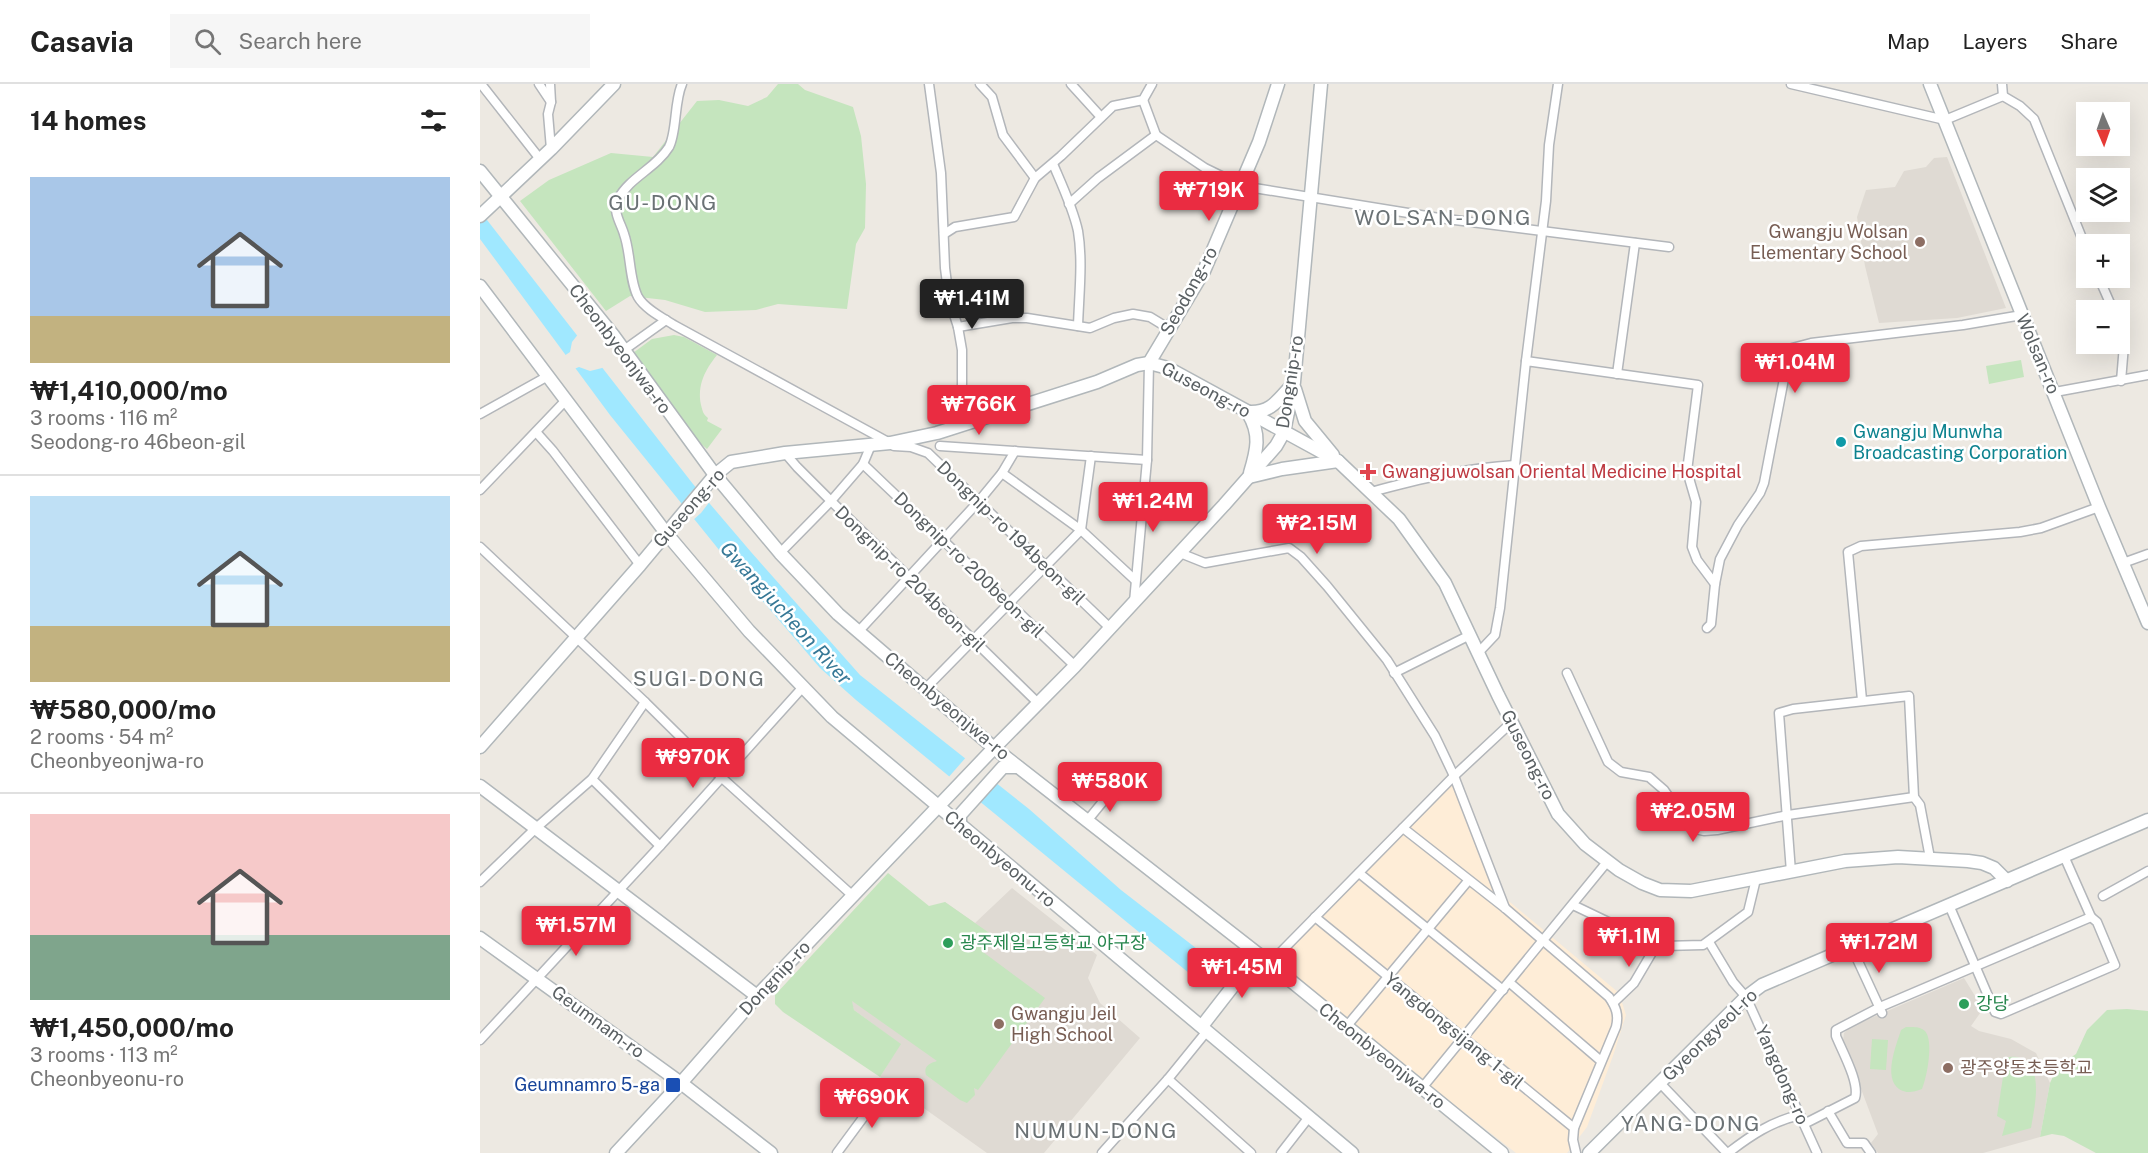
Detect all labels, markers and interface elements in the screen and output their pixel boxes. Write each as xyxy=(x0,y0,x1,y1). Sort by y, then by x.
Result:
search box xyxy=(170,14,590,68)
text: Casavia xyxy=(30,25,134,58)
icon: search xyxy=(191,25,224,58)
text: Search here xyxy=(239,28,362,54)
text: Map xyxy=(1887,29,1930,54)
text: Layers xyxy=(1963,29,2027,54)
text: Share xyxy=(2060,29,2118,54)
north arrow xyxy=(2076,102,2130,156)
map controls xyxy=(2076,102,2130,354)
icon: filters xyxy=(417,104,450,137)
text: 14 homes xyxy=(30,105,146,136)
button: layers xyxy=(2076,168,2130,222)
pin: ₩719K xyxy=(1167,171,1251,222)
text: ₩719K xyxy=(1173,178,1245,202)
district label: GU-DONG xyxy=(608,190,718,215)
district label: WOLSAN-DONG xyxy=(1354,205,1532,230)
icon: home xyxy=(186,216,294,324)
place label: Gwangju Wolsan Elementary School xyxy=(1750,221,1908,263)
button: + xyxy=(2076,234,2130,288)
marker: Gwangju Wolsan Elementary School xyxy=(1913,235,1927,249)
street label: Seodong-ro xyxy=(1156,243,1222,339)
pin: ₩1.41M xyxy=(923,279,1021,330)
street label: Cheonbyeonjwa-ro xyxy=(565,280,676,418)
text: ₩1.41M xyxy=(934,286,1010,310)
button: − xyxy=(2076,300,2130,354)
street label: Wolsan-ro xyxy=(2012,311,2065,397)
street label: Dongnip-ro xyxy=(1272,334,1307,430)
pin: ₩1.04M xyxy=(1746,343,1844,394)
text: ₩1.04M xyxy=(1755,350,1835,374)
street label: Guseong-ro xyxy=(1158,357,1254,422)
text: ₩1,410,000/mo xyxy=(30,375,228,406)
pin: ₩766K xyxy=(937,385,1021,436)
text: ₩766K xyxy=(941,392,1017,416)
text: 3 rooms · 116 m² xyxy=(30,406,177,430)
place label: Gwangju Munwha Broadcasting Corporation xyxy=(1853,421,2067,463)
text: Seodong-ro 46beon-gil xyxy=(30,430,246,454)
marker: Gwangju Munwha Broadcasting Corporation xyxy=(1834,435,1848,449)
street label: Dongnip-ro 194beon-gil xyxy=(933,456,1090,609)
place label: Gwangjuwolsan Oriental Medicine Hospital xyxy=(1382,461,1742,482)
marker: Gwangjuwolsan Oriental Medicine Hospital xyxy=(1359,463,1377,481)
street label: Guseong-ro xyxy=(649,464,729,551)
pin: ₩1.24M xyxy=(1104,482,1202,533)
street label: Dongnip-ro 200beon-gil xyxy=(890,488,1049,642)
text: ₩1.24M xyxy=(1113,489,1193,513)
street label: Dongnip-ro 204beon-gil xyxy=(831,501,990,656)
pin: ₩2.15M xyxy=(1268,504,1366,555)
text: ₩2.15M xyxy=(1277,511,1357,535)
icon: home xyxy=(186,535,294,643)
water label: Gwangjucheon River xyxy=(715,536,857,690)
street label: Cheonbyeonjwa-ro xyxy=(881,647,1014,764)
district label: SUGI-DONG xyxy=(633,666,765,691)
text: ₩580,000/mo xyxy=(30,694,216,725)
street label: Guseong-ro xyxy=(1497,706,1560,803)
text: 2 rooms · 54 m² xyxy=(30,725,173,749)
pin: ₩970K xyxy=(651,738,735,789)
text: ₩970K xyxy=(656,745,730,769)
text: Cheonbyeonjwa-ro xyxy=(30,749,204,773)
pin: ₩580K xyxy=(1068,762,1152,813)
text: ₩580K xyxy=(1072,769,1148,793)
pin: ₩2.05M xyxy=(1644,792,1742,843)
text: ₩2.05M xyxy=(1650,799,1736,823)
street label: Cheonbyeonu-ro xyxy=(940,806,1060,911)
icon: home xyxy=(186,853,294,961)
pin: ₩1.57M xyxy=(527,906,625,957)
text: ₩1.57M xyxy=(536,913,616,937)
pin: ₩1.1M xyxy=(1587,917,1671,968)
pin: ₩1.72M xyxy=(1830,923,1928,974)
text: ₩1.1M xyxy=(1597,924,1661,948)
text: ₩1.72M xyxy=(1840,930,1918,954)
place label: 광주제일고등학교 야구장 xyxy=(960,932,1147,953)
street label: Dongnip-ro xyxy=(735,936,814,1019)
marker: 광주제일고등학교 야구장 xyxy=(941,936,955,950)
pin: ₩1.45M xyxy=(1193,948,1291,999)
text: ₩1.45M xyxy=(1202,955,1283,979)
street label: Yangdongsijang 1-gil xyxy=(1381,968,1528,1093)
street label: Geumnam-ro xyxy=(548,981,649,1062)
street label: Gyeongyeol-ro xyxy=(1658,984,1761,1085)
place label: 강당 xyxy=(1976,993,2009,1014)
marker: 강당 xyxy=(1957,997,1971,1011)
street label: Cheonbyeonjwa-ro xyxy=(1315,998,1450,1113)
place label: Gwangju Jeil High School xyxy=(1011,1003,1117,1045)
text: ₩1,450,000/mo xyxy=(30,1012,234,1043)
marker: Gwangju Jeil High School xyxy=(992,1017,1006,1031)
street label: Yangdong-ro xyxy=(1751,1022,1814,1128)
text: 3 rooms · 113 m² xyxy=(30,1043,178,1067)
place label: 광주양동초등학교 xyxy=(1960,1057,2092,1078)
marker: 광주양동초등학교 xyxy=(1941,1061,1955,1075)
text: Cheonbyeonu-ro xyxy=(30,1067,184,1091)
place label: Geumnamro 5-ga xyxy=(514,1074,660,1095)
marker: Geumnamro 5-ga xyxy=(664,1076,682,1094)
pin: ₩690K xyxy=(830,1078,914,1129)
text: ₩690K xyxy=(834,1085,910,1109)
district label: YANG-DONG xyxy=(1621,1111,1761,1136)
district label: NUMUN-DONG xyxy=(1014,1118,1178,1143)

